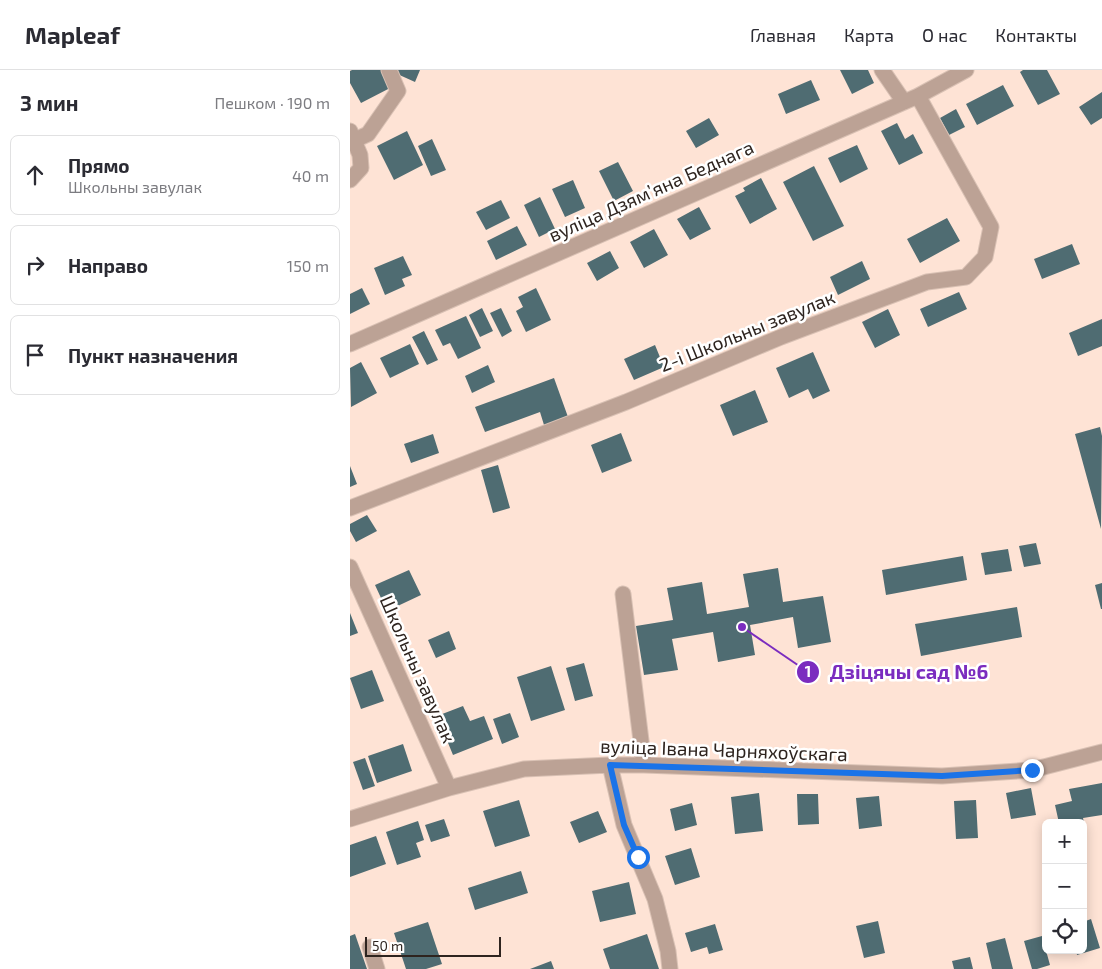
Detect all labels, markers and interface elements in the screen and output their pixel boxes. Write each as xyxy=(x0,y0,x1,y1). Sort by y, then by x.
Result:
text: Mapleaf xyxy=(25,20,120,49)
text: Главная xyxy=(750,24,816,46)
text: Карта xyxy=(844,24,894,46)
text: О нас xyxy=(922,24,967,46)
text: Контакты xyxy=(995,24,1077,46)
text: 3 мин xyxy=(20,90,78,115)
text: Пешком · 190 m xyxy=(214,93,330,112)
street label: вуліца Дзямʼяна Беднага xyxy=(545,135,757,247)
text: Прямо xyxy=(68,154,130,177)
icon: ahead xyxy=(21,161,49,189)
text: 40 m xyxy=(292,166,329,185)
text: Школьны завулак xyxy=(68,177,202,196)
icon: right xyxy=(21,251,49,279)
text: Направо xyxy=(68,254,148,277)
text: 150 m xyxy=(287,256,329,275)
street label: 2-і Школьны завулак xyxy=(656,285,838,377)
icon: arrive xyxy=(21,341,49,369)
text: Пункт назначения xyxy=(68,344,238,367)
street label: Школьны завулак xyxy=(375,591,461,747)
callout: Дзіцячы сад №6 xyxy=(795,655,999,690)
text: Дзіцячы сад №6 xyxy=(830,659,988,683)
text: 1 xyxy=(805,662,811,680)
street label: вуліца Івана Чарняхоўскага xyxy=(600,734,848,766)
route end xyxy=(1021,759,1044,782)
map controls xyxy=(1042,819,1087,954)
button: + xyxy=(1042,819,1087,864)
route start xyxy=(627,846,650,869)
button: − xyxy=(1042,864,1087,909)
button: locate xyxy=(1042,909,1087,954)
scale bar xyxy=(365,934,501,957)
text: 50 m xyxy=(372,937,403,954)

